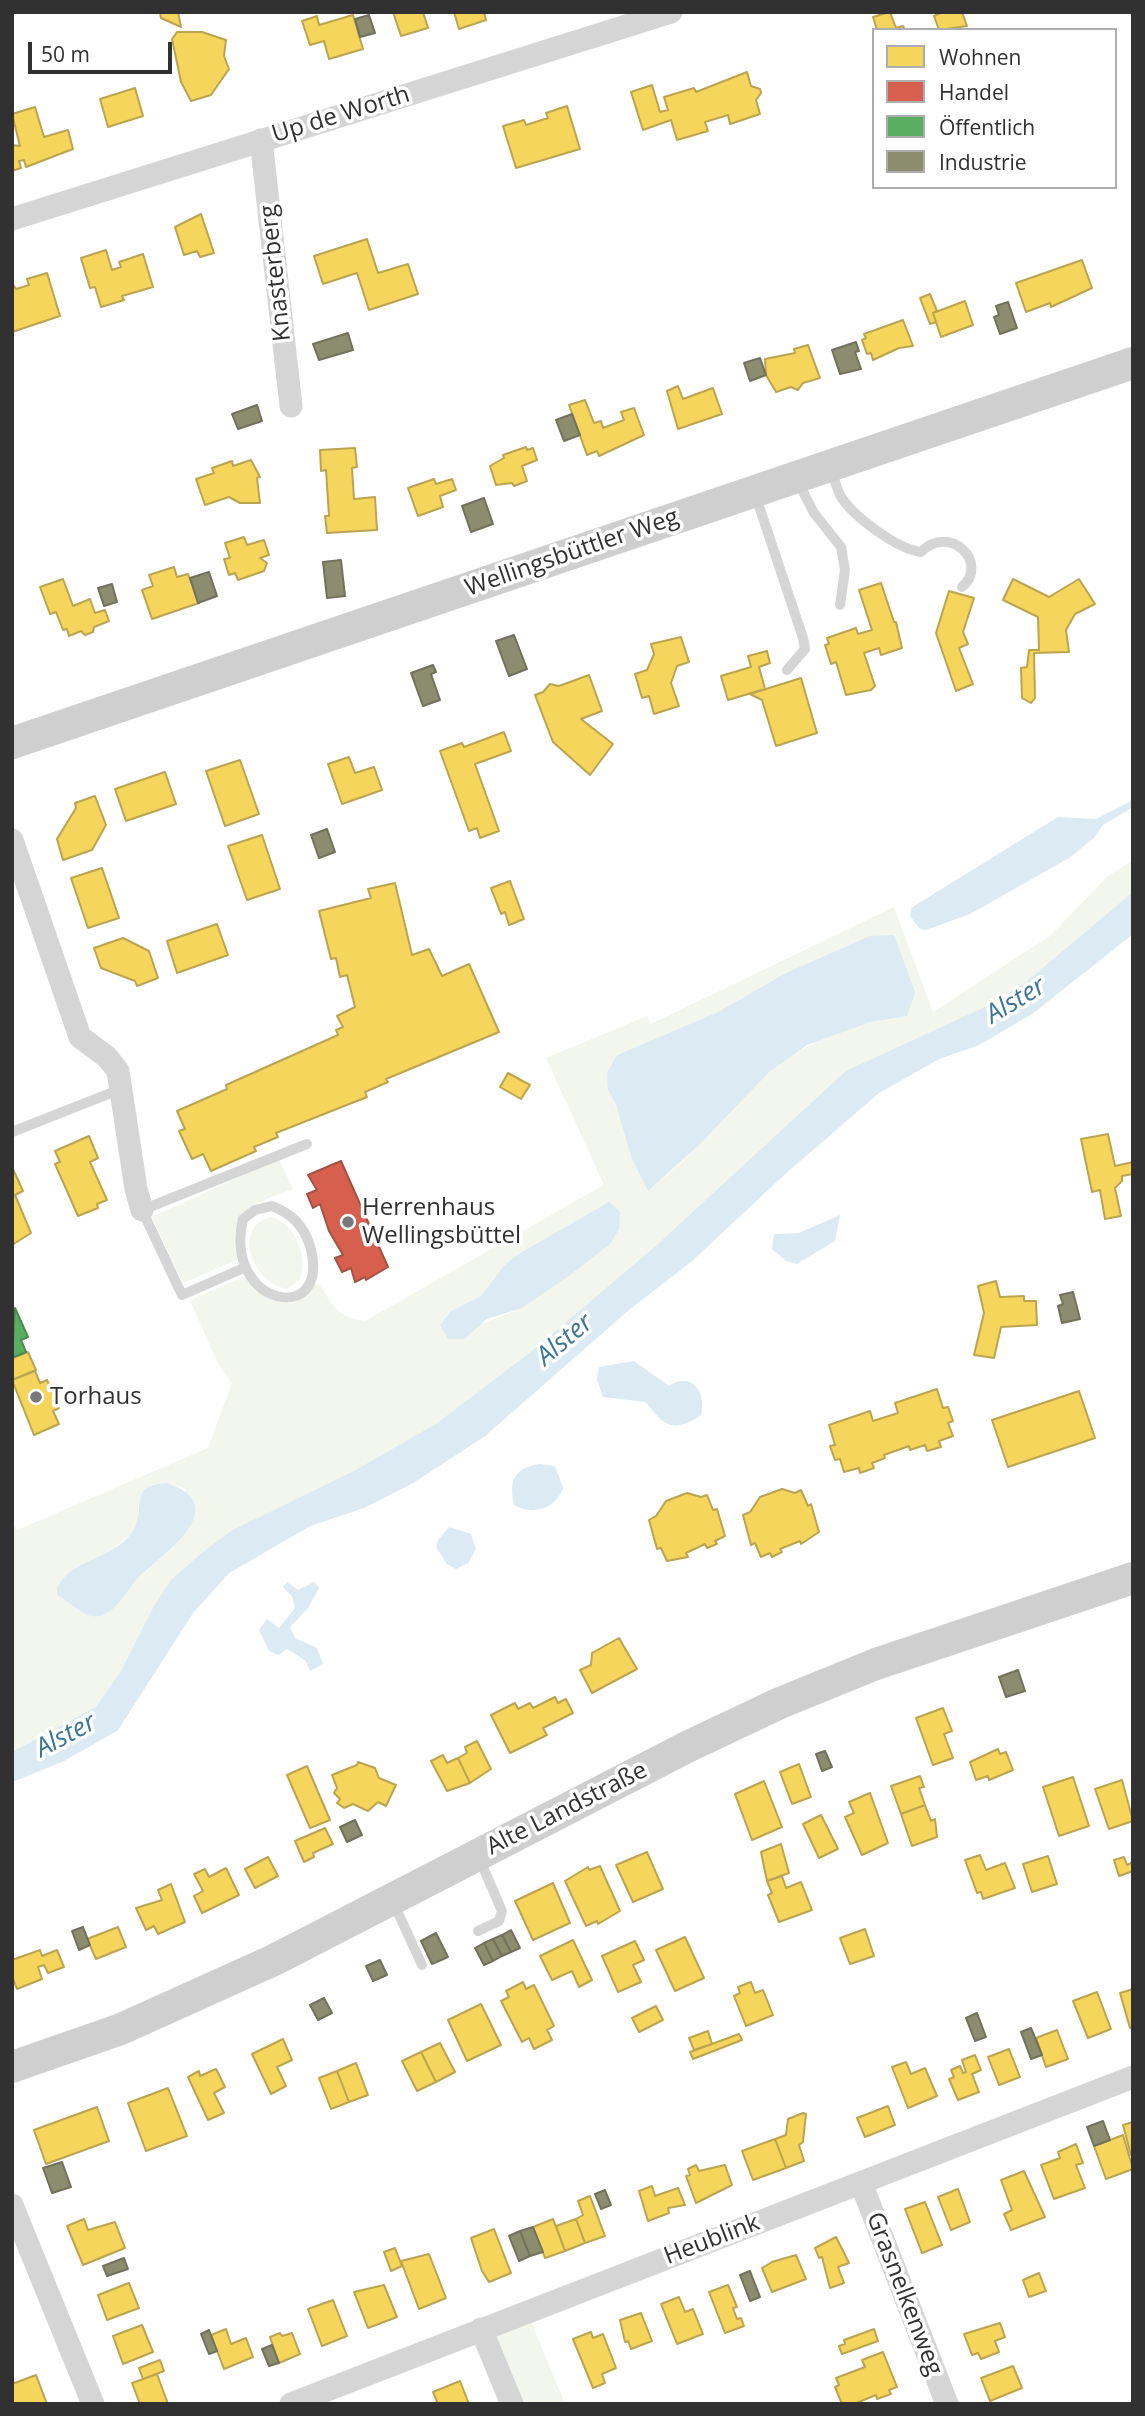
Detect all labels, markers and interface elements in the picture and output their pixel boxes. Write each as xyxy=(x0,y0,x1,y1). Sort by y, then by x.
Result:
scale bar xyxy=(32,28,175,72)
legend xyxy=(872,28,1117,189)
text: 50 m xyxy=(41,40,90,68)
text: Wohnen xyxy=(939,43,1021,71)
text: Handel xyxy=(939,78,1009,106)
street label: Up de Worth xyxy=(269,80,413,150)
text: Öffentlich xyxy=(939,113,1035,141)
text: Industrie xyxy=(939,148,1027,176)
street label: Knasterberg xyxy=(255,203,297,343)
street label: Wellingsbüttler Weg xyxy=(462,503,682,603)
water label: Alster xyxy=(980,971,1052,1031)
place label: Herrenhaus Wellingsbüttel xyxy=(362,1194,521,1250)
marker: Herrenhaus Wellingsbüttel xyxy=(340,1214,356,1230)
water label: Alster xyxy=(530,1307,600,1373)
place label: Torhaus xyxy=(50,1383,142,1411)
marker: Torhaus xyxy=(28,1389,44,1405)
water label: Alster xyxy=(30,1707,102,1765)
street label: Alte Landstraße xyxy=(482,1756,652,1862)
street label: Grasnelkenweg xyxy=(860,2208,948,2380)
street label: Heublink xyxy=(660,2209,764,2271)

